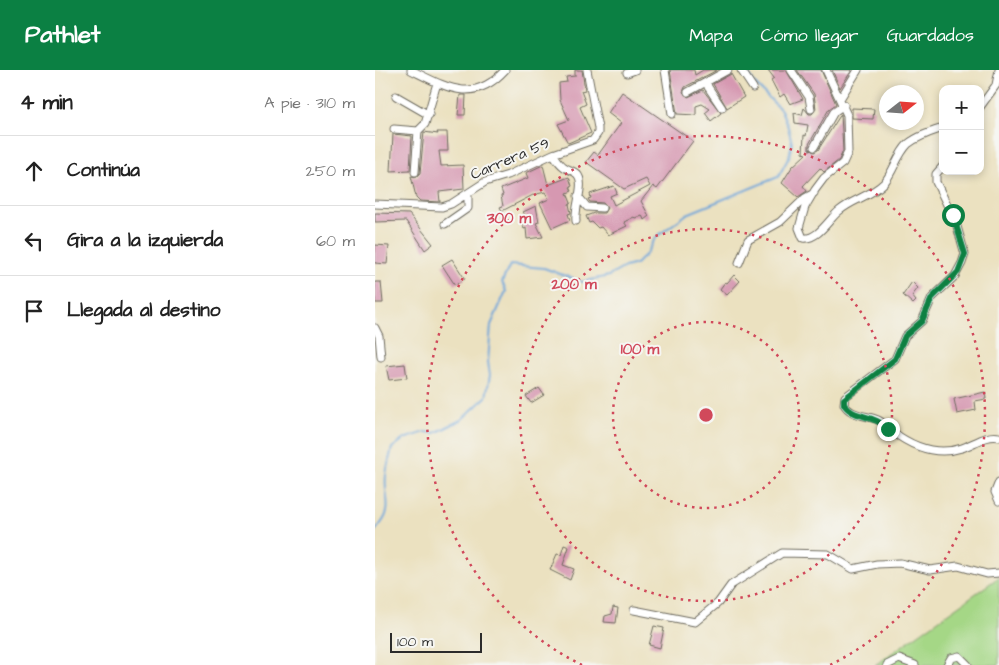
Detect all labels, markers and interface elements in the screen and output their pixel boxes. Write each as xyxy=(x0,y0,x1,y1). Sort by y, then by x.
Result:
text: Pathlet xyxy=(25,18,101,52)
text: Mapa xyxy=(689,23,733,48)
text: Cómo llegar xyxy=(761,23,859,48)
text: Guardados xyxy=(887,23,974,48)
north arrow xyxy=(879,85,924,130)
map controls xyxy=(939,85,984,175)
button: + xyxy=(939,85,984,130)
text: 4 min xyxy=(20,88,73,117)
text: A pie · 310 m xyxy=(264,92,355,114)
button: − xyxy=(939,130,984,175)
street label: Carrera 59 xyxy=(467,133,553,185)
icon: ahead xyxy=(20,157,48,185)
text: Continúa xyxy=(67,157,140,184)
text: 250 m xyxy=(306,160,355,182)
route start xyxy=(942,204,965,227)
text: 300 m xyxy=(486,208,531,229)
icon: left xyxy=(20,227,48,255)
text: Gira a la izquierda xyxy=(67,227,223,254)
text: 60 m xyxy=(316,230,355,252)
text: 200 m xyxy=(550,274,597,295)
icon: arrive xyxy=(20,297,48,325)
text: Llegada al destino xyxy=(67,297,220,324)
text: 100 m xyxy=(621,339,660,360)
centre of rings xyxy=(697,406,715,424)
route end xyxy=(877,418,900,441)
scale bar xyxy=(390,630,483,653)
text: 100 m xyxy=(397,632,433,652)

